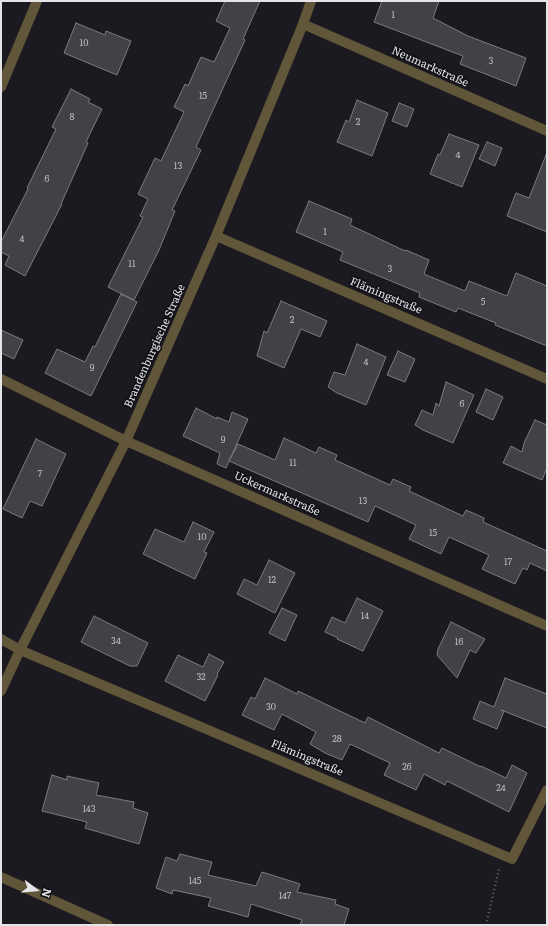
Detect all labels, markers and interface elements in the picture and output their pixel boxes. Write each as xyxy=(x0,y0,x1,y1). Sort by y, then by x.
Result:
house number: 1 xyxy=(391,10,395,20)
house number: 10 xyxy=(80,38,88,48)
street label: Neumarkstraße xyxy=(389,44,471,90)
house number: 3 xyxy=(489,56,493,66)
house number: 15 xyxy=(199,91,207,101)
house number: 8 xyxy=(70,112,74,122)
house number: 2 xyxy=(356,117,360,127)
house number: 4 xyxy=(456,150,460,160)
house number: 13 xyxy=(174,161,182,171)
house number: 6 xyxy=(45,174,49,184)
house number: 1 xyxy=(323,227,327,237)
house number: 4 xyxy=(20,234,24,244)
house number: 11 xyxy=(128,259,136,269)
house number: 3 xyxy=(388,264,392,274)
street label: Flämingstraße xyxy=(348,275,424,317)
street label: Brandenburgische Straße xyxy=(122,282,188,410)
house number: 5 xyxy=(481,297,485,307)
house number: 2 xyxy=(290,315,294,325)
house number: 4 xyxy=(364,357,368,367)
house number: 9 xyxy=(90,363,94,373)
house number: 6 xyxy=(460,399,464,409)
house number: 9 xyxy=(221,435,225,445)
house number: 11 xyxy=(289,458,297,468)
house number: 7 xyxy=(38,469,42,479)
street label: Uckermarkstraße xyxy=(232,469,322,519)
house number: 13 xyxy=(359,496,367,506)
house number: 15 xyxy=(429,528,437,538)
house number: 10 xyxy=(198,532,206,542)
house number: 17 xyxy=(504,557,512,567)
house number: 12 xyxy=(268,575,276,585)
house number: 14 xyxy=(361,611,369,621)
house number: 34 xyxy=(111,636,121,646)
house number: 16 xyxy=(455,637,463,647)
house number: 32 xyxy=(196,672,206,682)
house number: 30 xyxy=(266,702,276,712)
house number: 28 xyxy=(332,734,342,744)
street label: Flämingstraße xyxy=(269,737,345,779)
house number: 26 xyxy=(402,762,412,772)
house number: 24 xyxy=(496,783,506,793)
house number: 143 xyxy=(82,804,96,814)
north arrow xyxy=(16,870,56,910)
house number: 145 xyxy=(189,876,201,886)
text: N xyxy=(39,887,57,900)
house number: 147 xyxy=(279,891,291,901)

